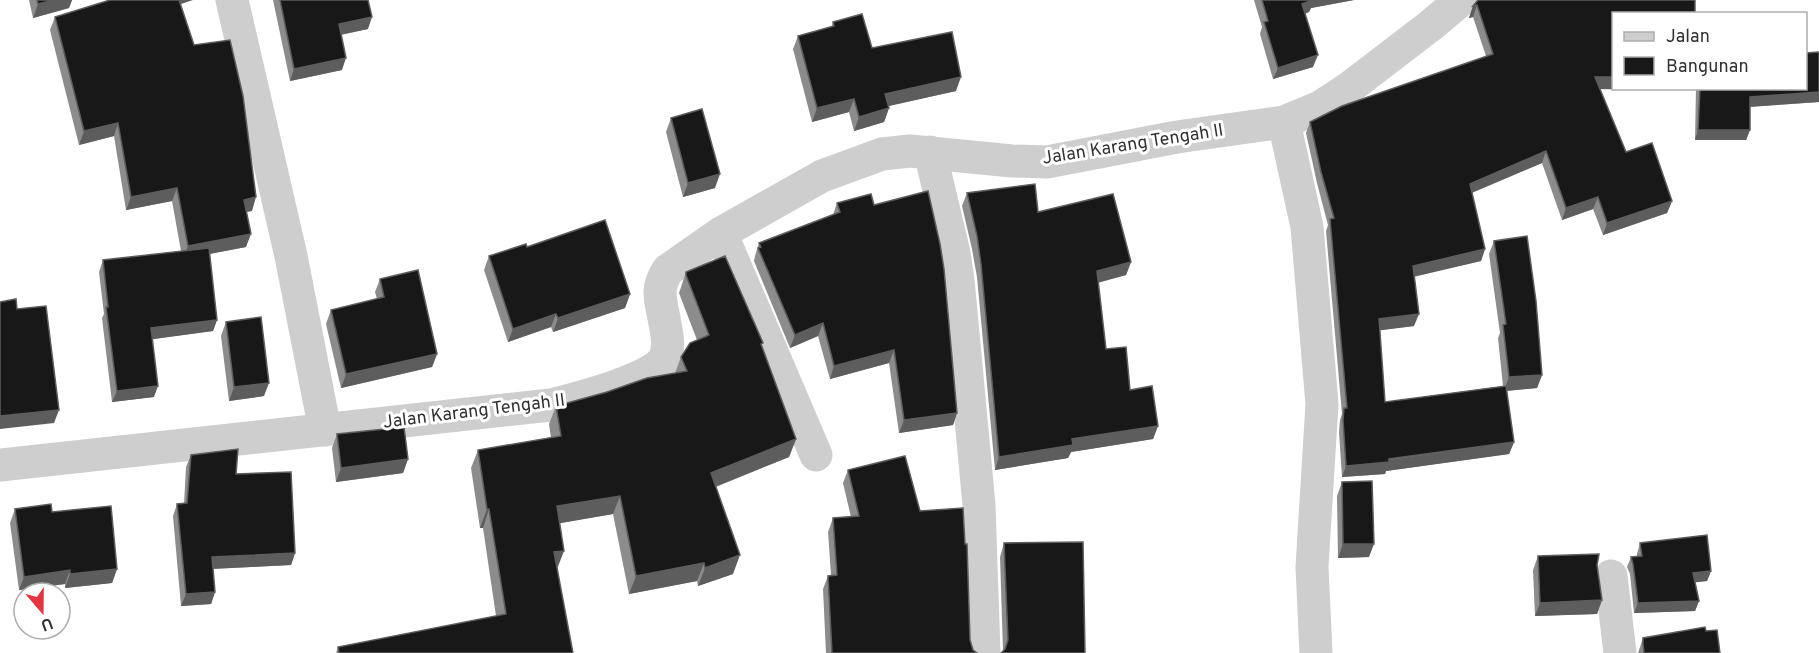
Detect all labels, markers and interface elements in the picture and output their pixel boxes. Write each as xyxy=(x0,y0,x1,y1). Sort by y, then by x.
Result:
legend xyxy=(1612,12,1807,90)
text: Jalan xyxy=(1666,26,1710,49)
text: Bangunan xyxy=(1666,56,1749,79)
street label: Jalan Karang Tengah II xyxy=(1041,119,1225,171)
street label: Jalan Karang Tengah II xyxy=(382,389,566,435)
north arrow xyxy=(12,581,72,641)
text: U xyxy=(38,612,55,635)

